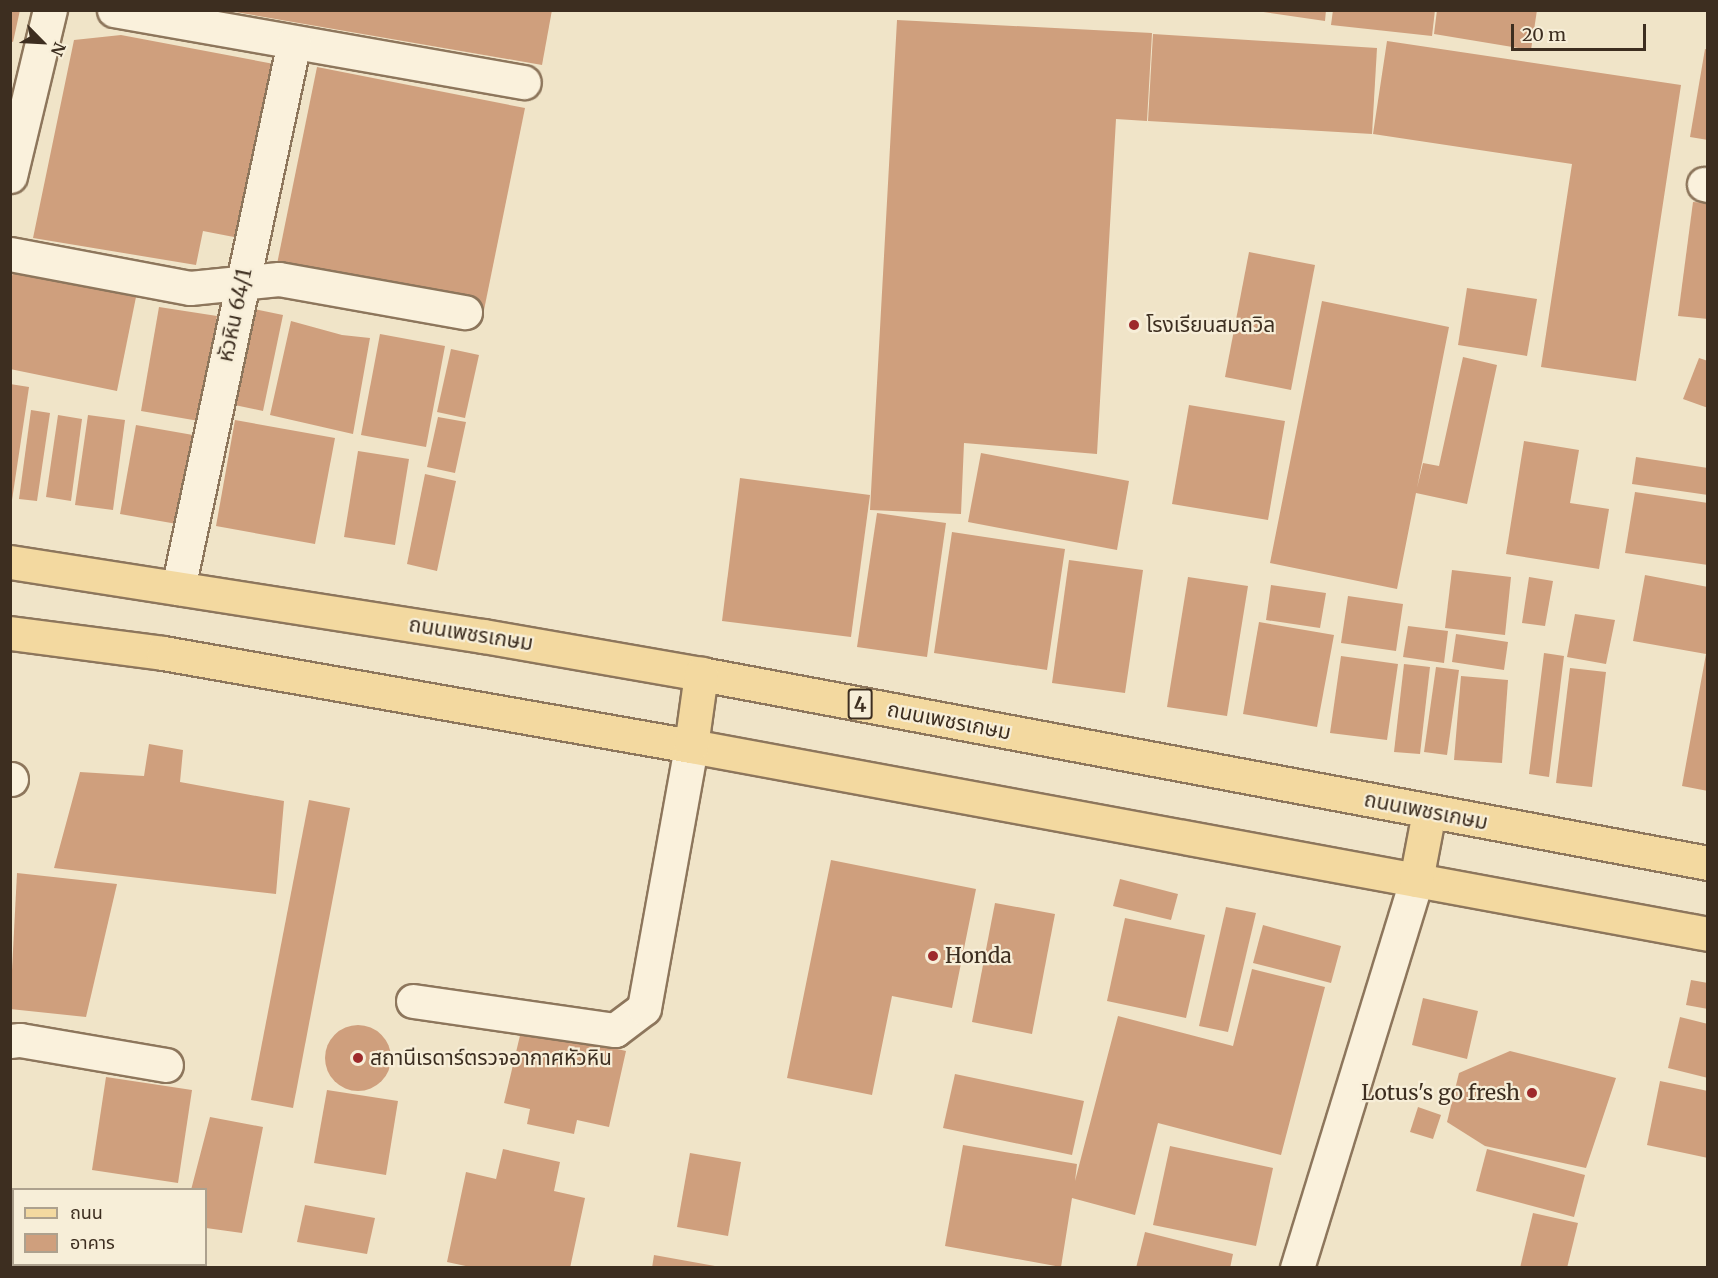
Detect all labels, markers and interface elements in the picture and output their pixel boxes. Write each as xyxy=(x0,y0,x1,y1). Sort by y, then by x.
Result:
north arrow xyxy=(12,12,72,72)
scale bar xyxy=(1514,12,1649,50)
text: 20 m xyxy=(1522,23,1566,46)
text: N xyxy=(47,39,70,59)
street label: หัวหิน 64/1 xyxy=(213,266,257,364)
place label: โรงเรียนสมถวิล xyxy=(1146,312,1275,338)
marker: โรงเรียนสมถวิล xyxy=(1127,318,1141,332)
street label: ถนนเพชรเกษม xyxy=(407,612,535,656)
road number: 4 xyxy=(846,687,874,721)
street label: ถนนเพชรเกษม xyxy=(885,697,1013,745)
street label: ถนนเพชรเกษม xyxy=(1362,787,1490,835)
place label: Honda xyxy=(945,943,1012,969)
marker: Honda xyxy=(926,949,940,963)
place label: สถานีเรดาร์ตรวจอากาศหัวหิน xyxy=(370,1045,612,1071)
marker: สถานีเรดาร์ตรวจอากาศหัวหิน xyxy=(351,1051,365,1065)
place label: Lotus's go fresh xyxy=(1361,1080,1520,1106)
marker: Lotus's go fresh xyxy=(1525,1086,1539,1100)
legend xyxy=(12,1188,207,1266)
text: ถนน xyxy=(70,1201,103,1224)
text: อาคาร xyxy=(70,1231,115,1254)

